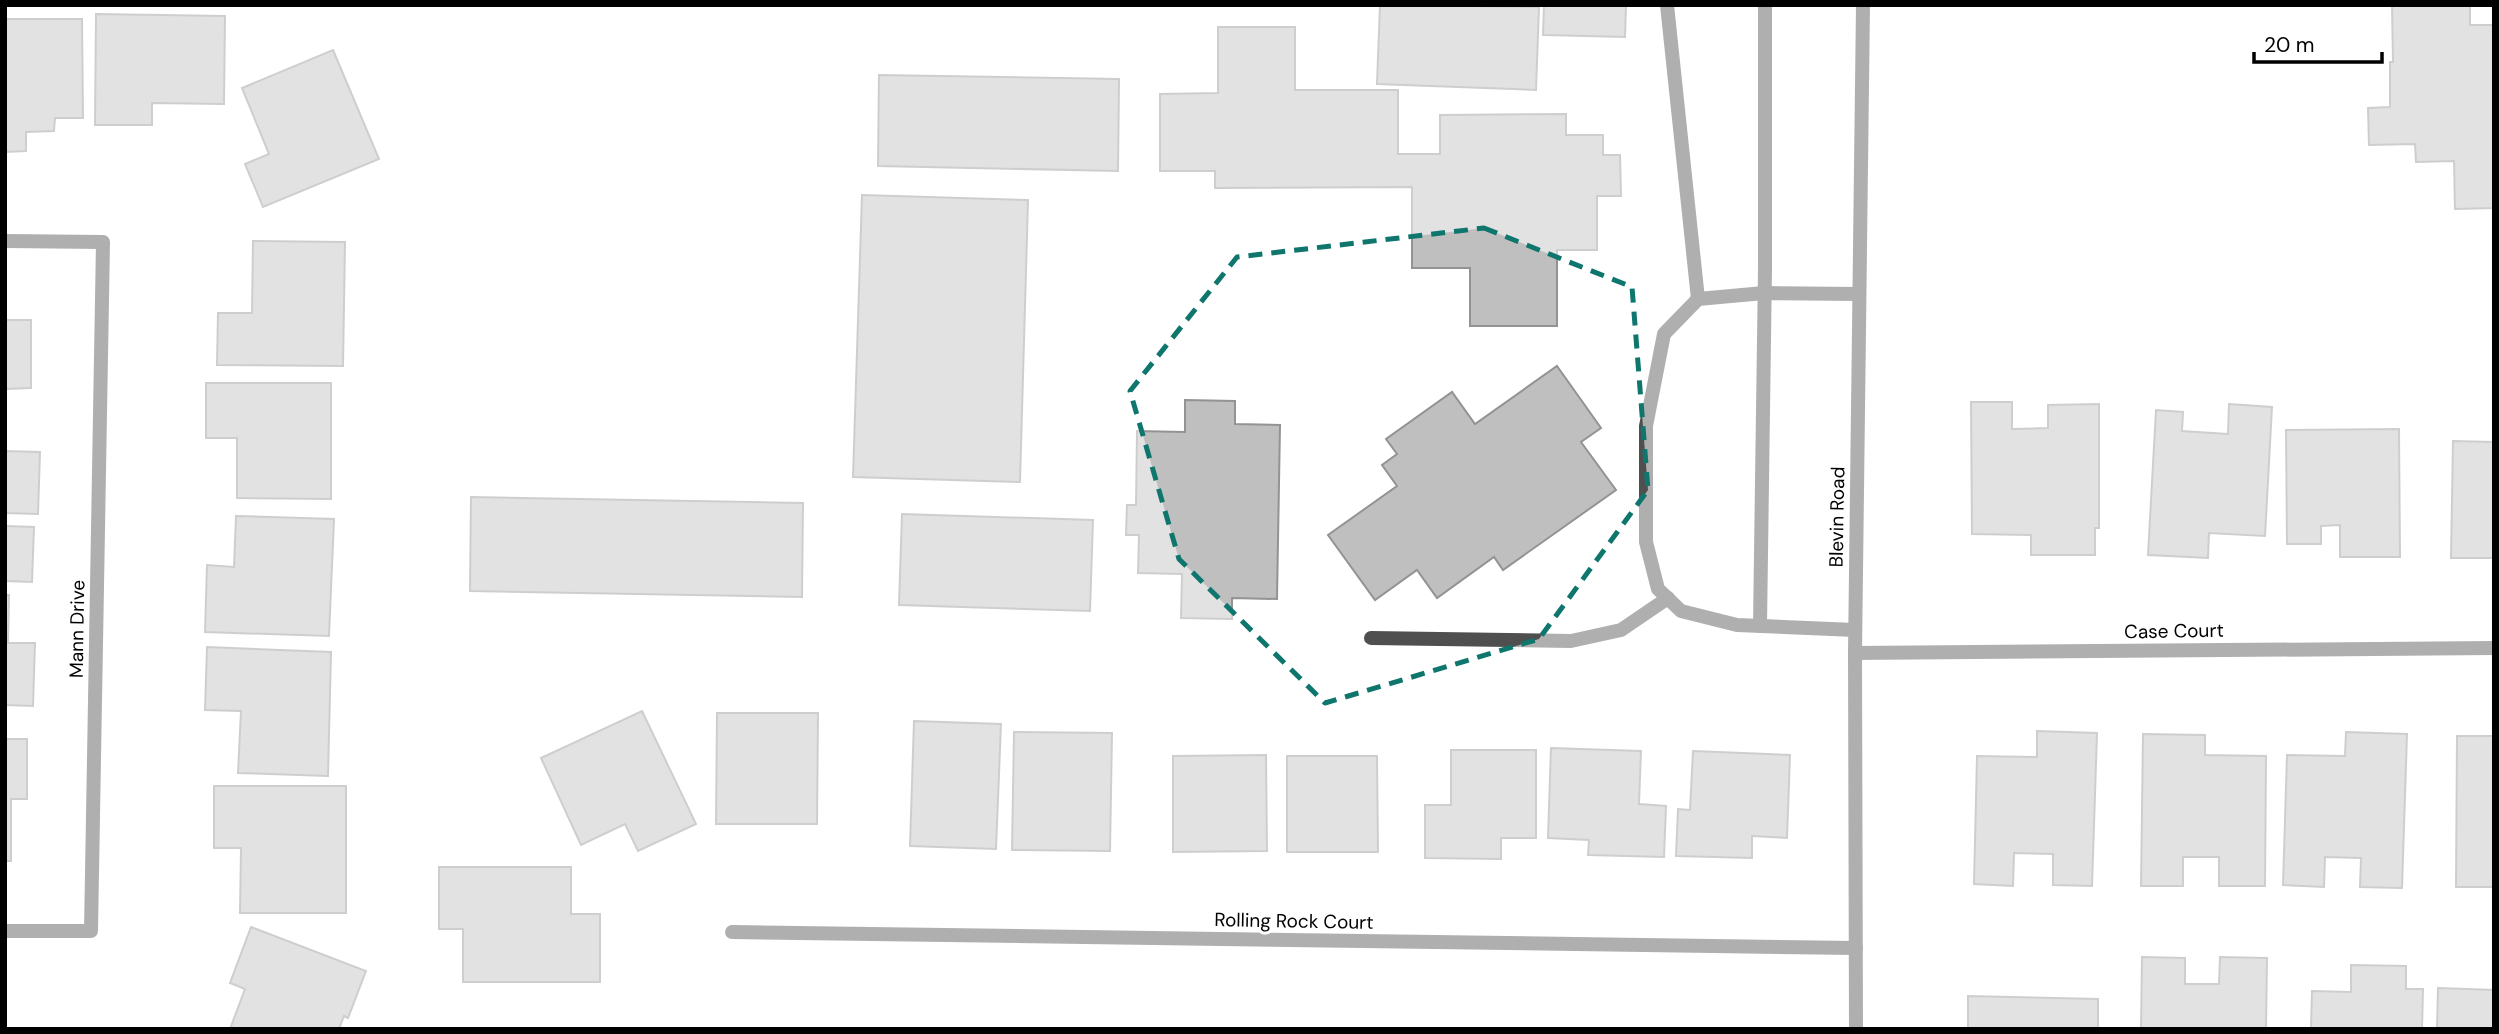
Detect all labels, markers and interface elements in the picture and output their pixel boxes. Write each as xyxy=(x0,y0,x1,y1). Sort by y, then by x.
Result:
scale bar xyxy=(2254,21,2382,65)
text: 20 m xyxy=(2264,31,2315,59)
street label: Blevin Road xyxy=(1824,466,1850,568)
street label: Mann Drive xyxy=(64,580,90,678)
street label: Case Court xyxy=(2124,618,2224,644)
street label: Rolling Rock Court xyxy=(1214,907,1374,935)

